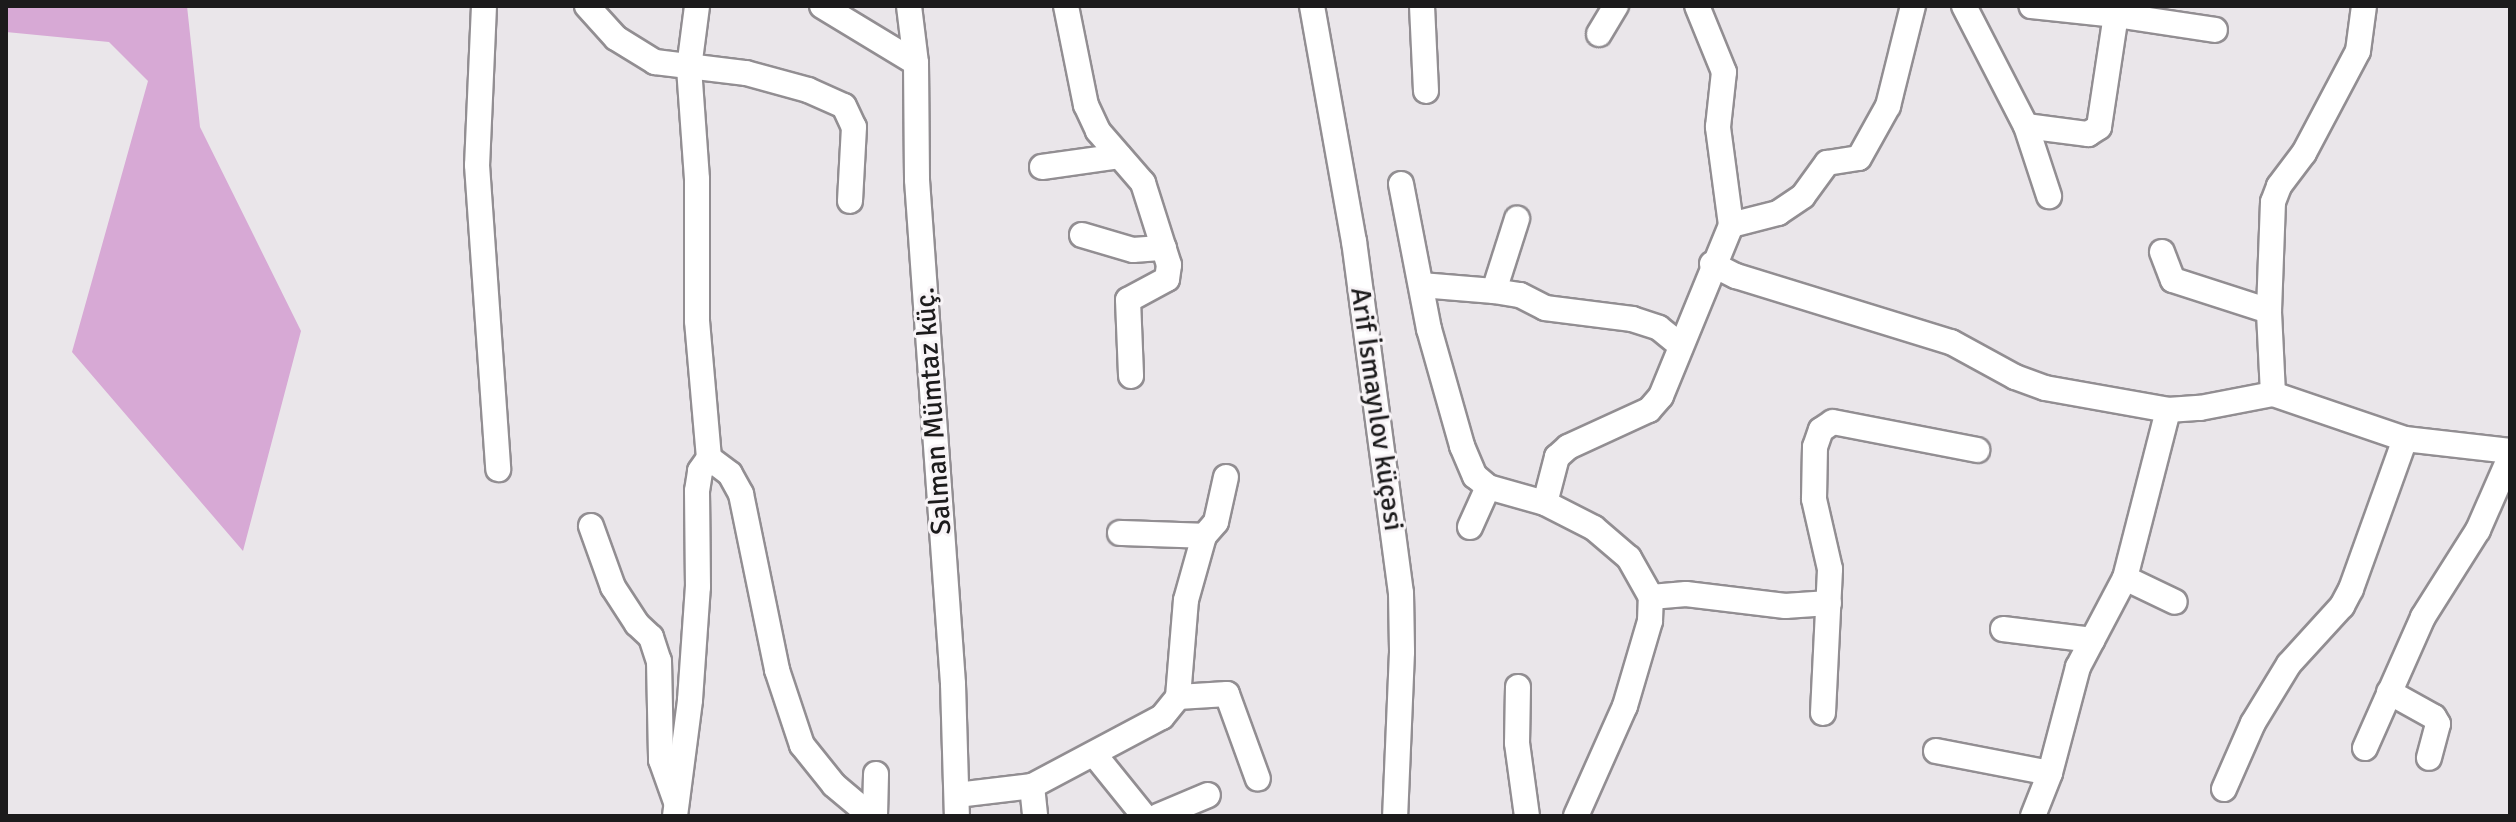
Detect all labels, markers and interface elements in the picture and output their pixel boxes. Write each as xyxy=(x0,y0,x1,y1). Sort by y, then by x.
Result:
street label: Arif İsmayılov küçəsi xyxy=(1343,285,1411,533)
street label: Salman Mümtaz küç. xyxy=(908,286,958,536)

